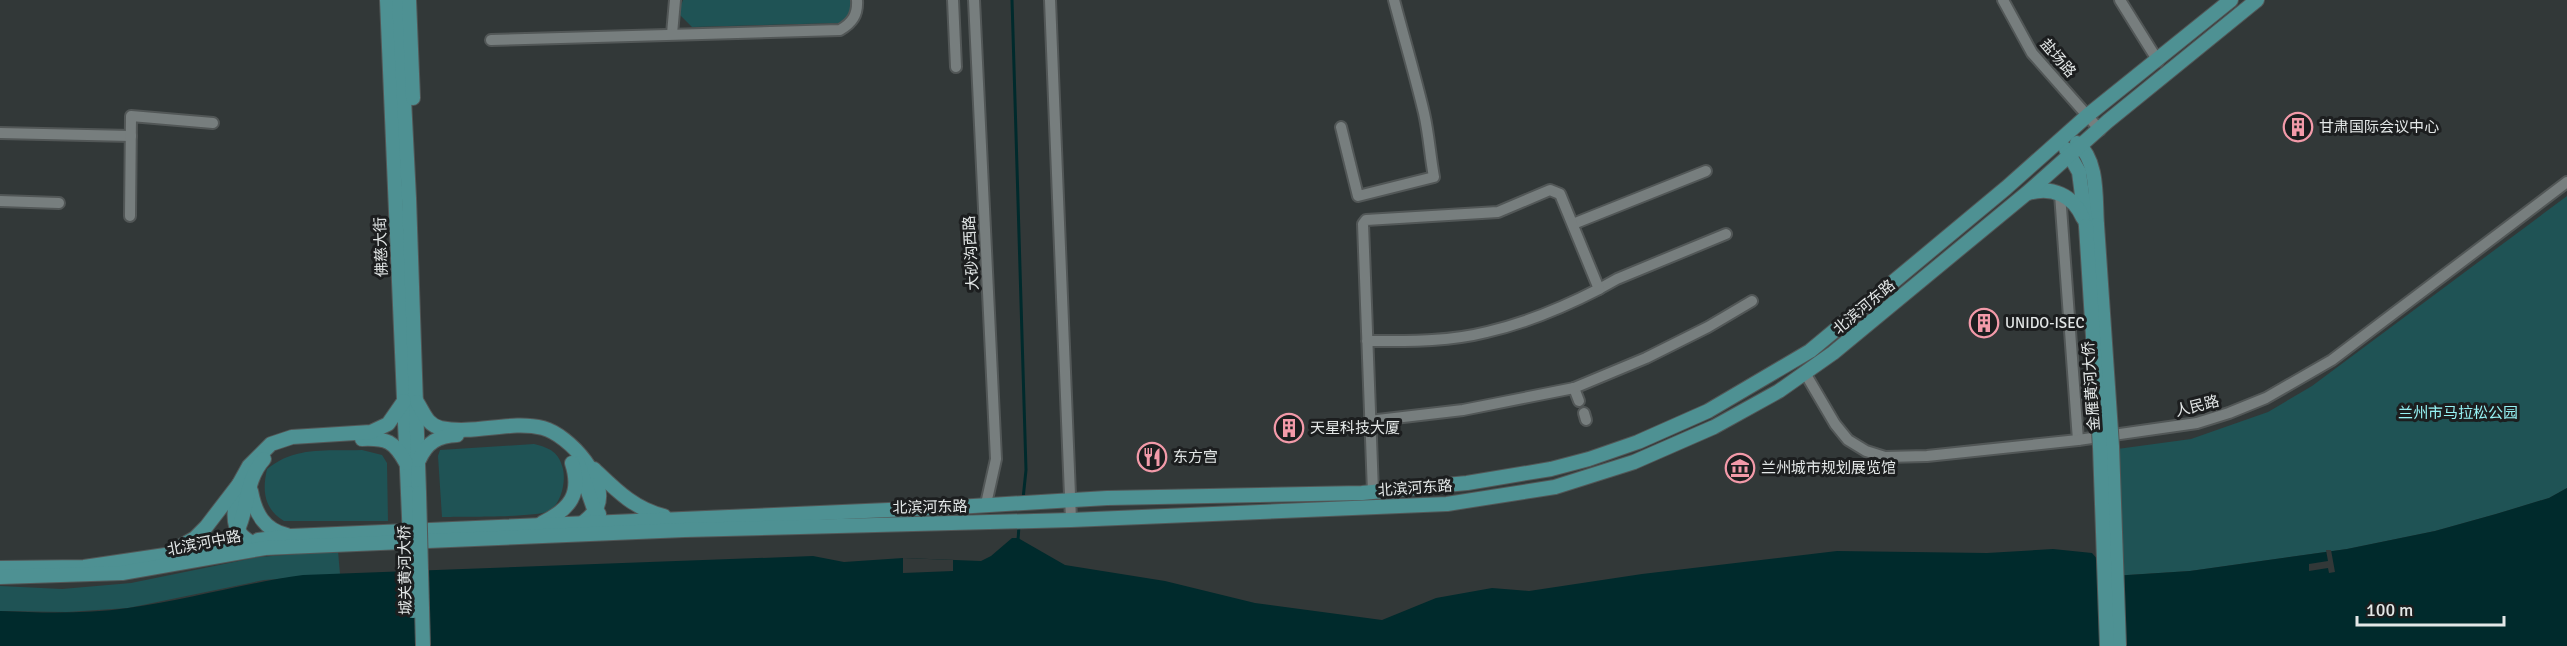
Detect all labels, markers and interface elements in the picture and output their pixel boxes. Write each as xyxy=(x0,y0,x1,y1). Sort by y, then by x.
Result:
street label: 盐场路 xyxy=(2036,35,2080,81)
building icon: 甘肃国际会议中心 xyxy=(2282,111,2314,143)
place label: 甘肃国际会议中心 xyxy=(2319,118,2439,136)
street label: 大砂沟西路 xyxy=(960,215,982,291)
street label: 佛慈大街 xyxy=(371,217,391,277)
street label: 北滨河东路 xyxy=(1829,276,1899,338)
building icon: UNIDO-ISEC xyxy=(1968,307,2000,339)
place label: UNIDO-ISEC xyxy=(2005,314,2085,332)
street label: 金雁黄河大侨 xyxy=(2079,340,2103,432)
street label: 人民路 xyxy=(2173,392,2221,420)
park label: 兰州市马拉松公园 xyxy=(2398,404,2518,422)
building icon: 天星科技大厦 xyxy=(1273,412,1305,444)
place label: 天星科技大厦 xyxy=(1310,419,1400,437)
restaurant icon: 东方宫 xyxy=(1136,441,1168,473)
place label: 东方宫 xyxy=(1173,448,1218,466)
museum icon: 兰州城市规划展览馆 xyxy=(1724,452,1756,484)
place label: 兰州城市规划展览馆 xyxy=(1761,459,1896,477)
street label: 北滨河东路 xyxy=(1377,476,1453,500)
street label: 北滨河东路 xyxy=(892,497,968,517)
street label: 城关黄河大桥 xyxy=(395,525,415,615)
street label: 北滨河中路 xyxy=(165,527,243,559)
scale bar xyxy=(2357,589,2504,627)
text: 100 m xyxy=(2366,599,2413,621)

